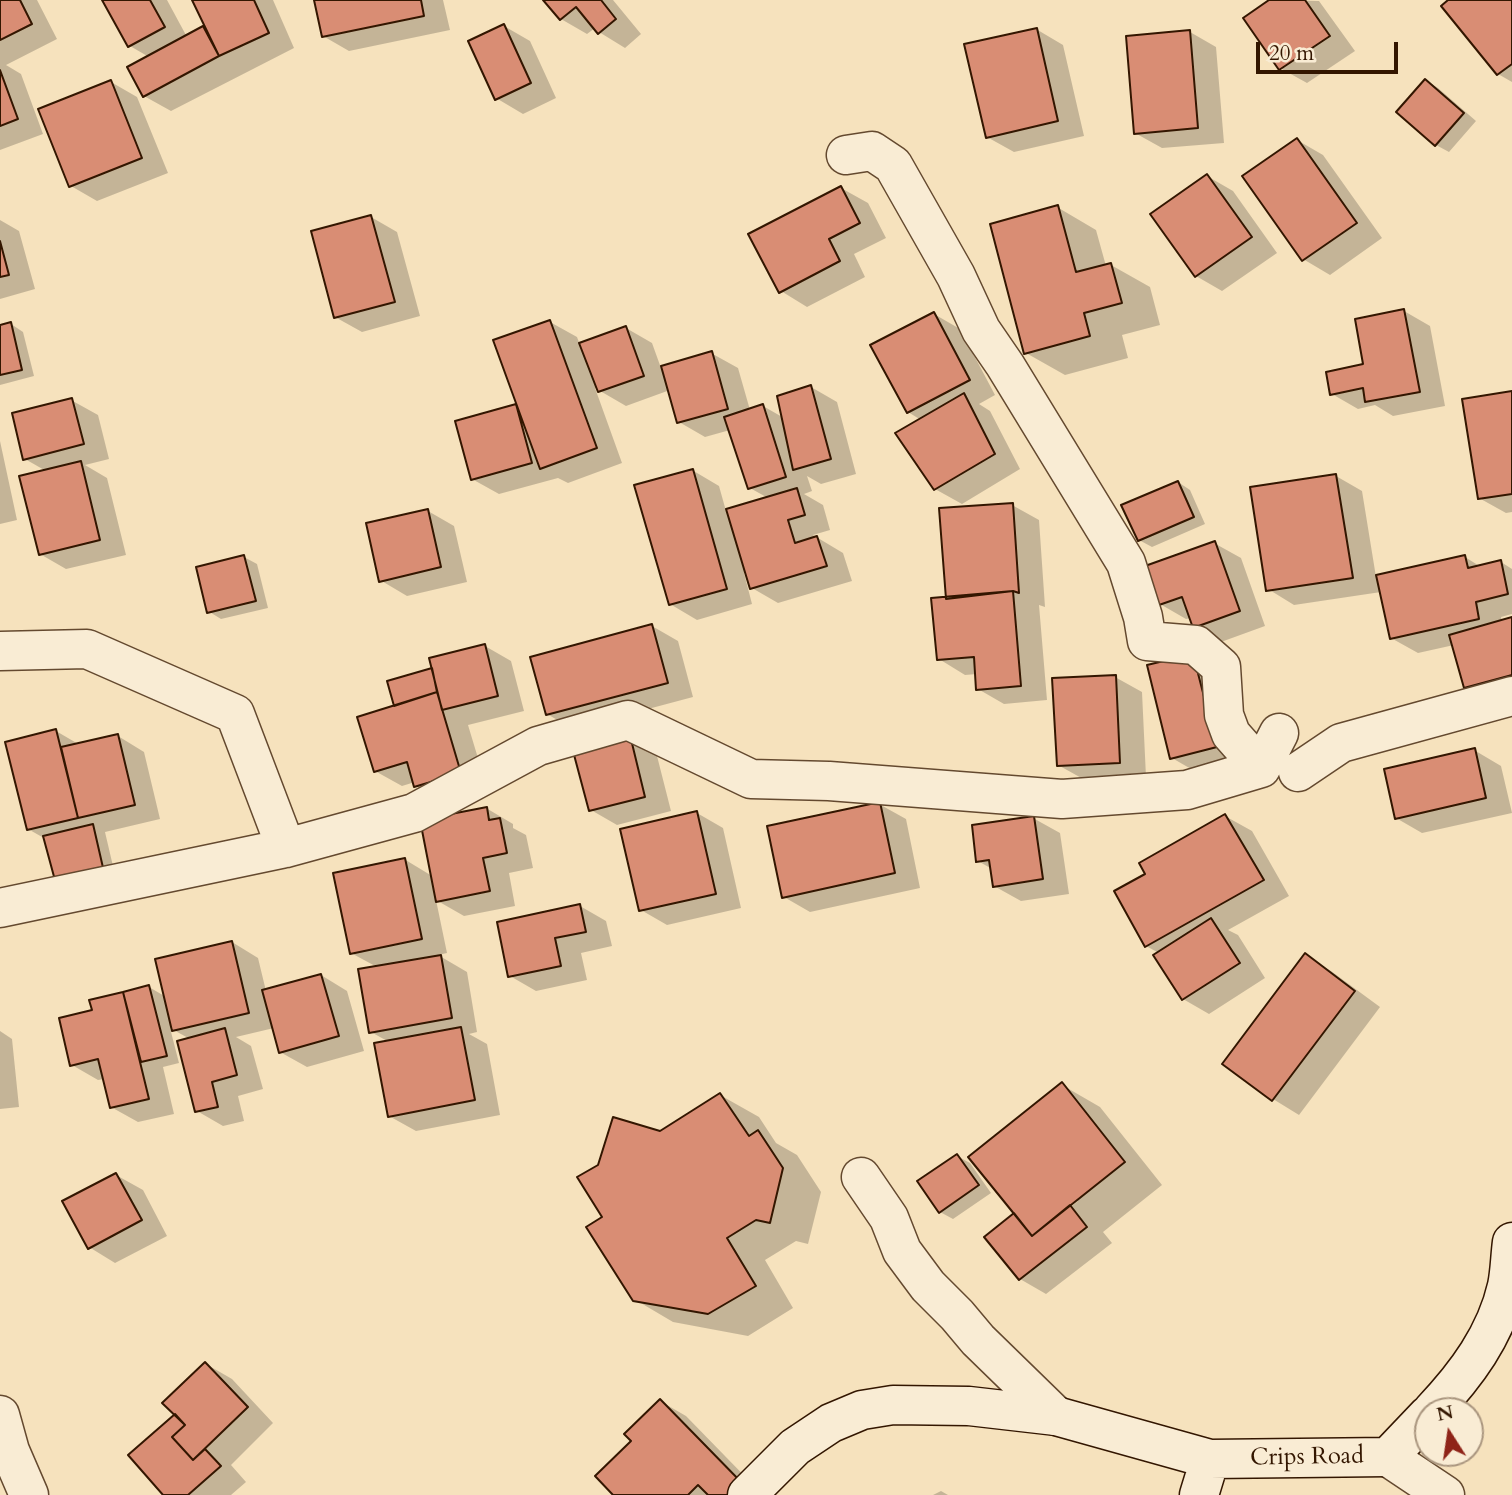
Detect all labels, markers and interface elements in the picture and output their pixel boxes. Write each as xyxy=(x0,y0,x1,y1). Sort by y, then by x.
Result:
scale bar xyxy=(1260,28,1402,72)
text: 20 m xyxy=(1269,39,1314,68)
north arrow xyxy=(1414,1397,1484,1467)
text: N xyxy=(1434,1399,1456,1428)
street label: Crips Road xyxy=(1250,1443,1364,1473)

